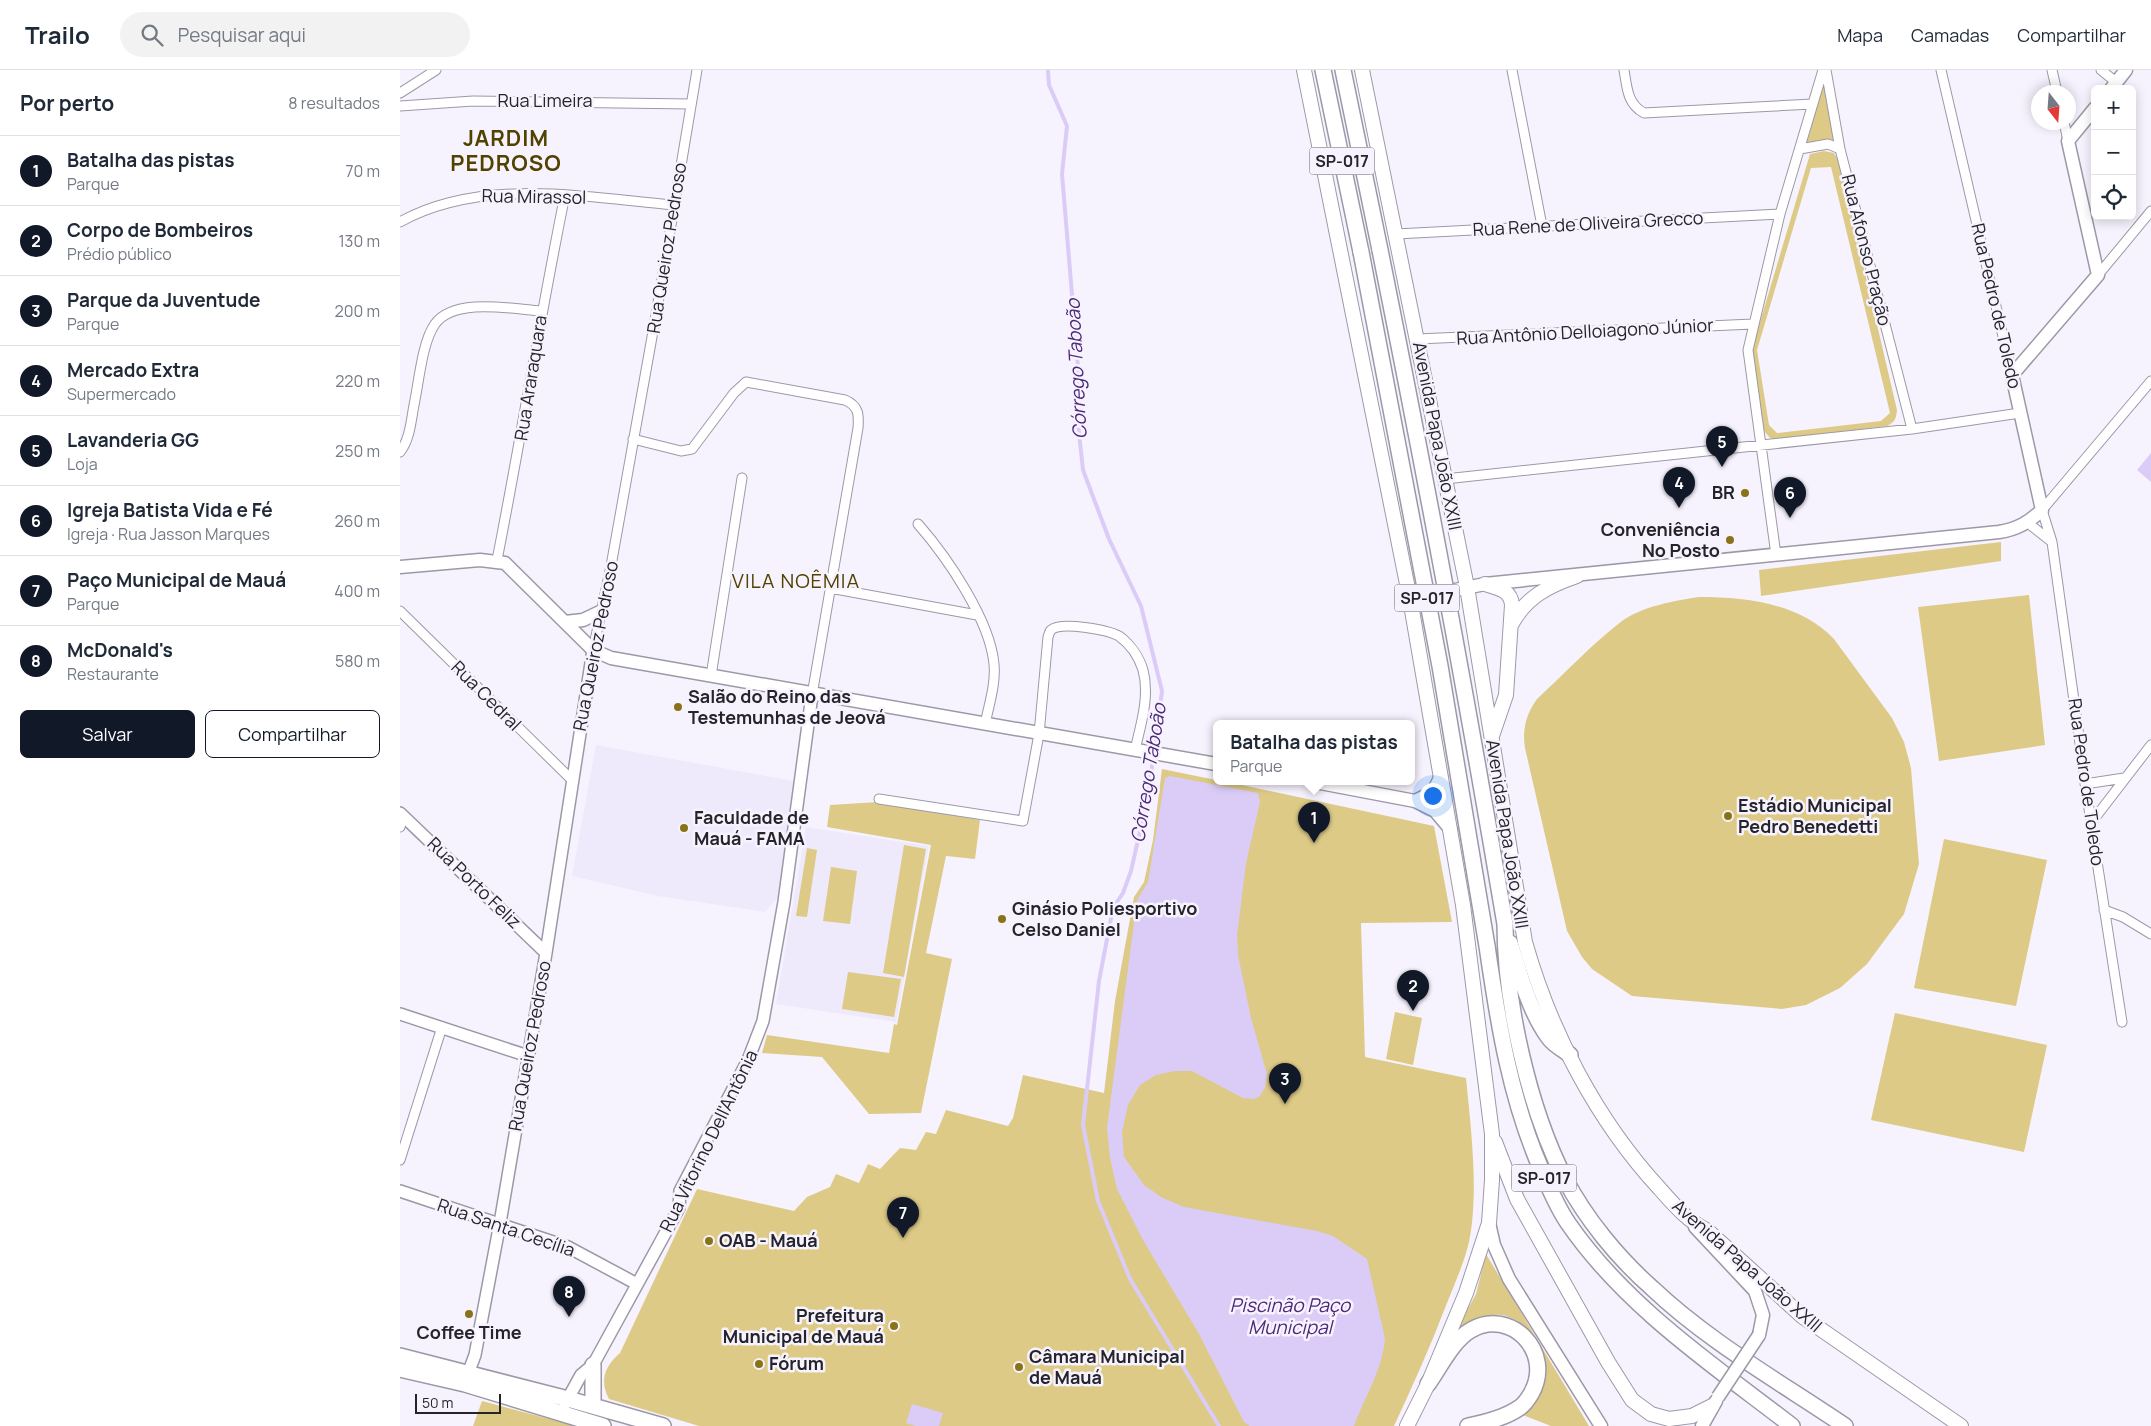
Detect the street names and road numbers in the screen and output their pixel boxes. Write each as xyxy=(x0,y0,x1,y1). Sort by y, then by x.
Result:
street label: Rua Limeira xyxy=(497,88,593,112)
road number: SP-017 xyxy=(1310,148,1374,174)
street label: Rua Queiroz Pedroso xyxy=(641,161,691,335)
street label: Rua Afonso Pração xyxy=(1837,172,1897,328)
street label: Rua Mirassol xyxy=(481,183,587,209)
street label: Rua Rene de Oliveira Grecco xyxy=(1472,205,1704,241)
street label: Rua Pedro de Toledo xyxy=(1966,221,2028,391)
street label: Rua Antônio Delloiagono Júnior xyxy=(1456,312,1715,350)
street label: Rua Araraquara xyxy=(508,313,552,442)
street label: Avenida Papa João XXIII xyxy=(1408,340,1468,532)
street label: Rua Queiroz Pedroso xyxy=(567,559,623,733)
road number: SP-017 xyxy=(1394,584,1460,612)
street label: Rua Cedral xyxy=(446,655,527,736)
street label: Rua Pedro de Toledo xyxy=(2063,697,2111,867)
street label: Avenida Papa João XXIII xyxy=(1481,738,1535,930)
street label: Rua Porto Feliz xyxy=(423,831,527,933)
street label: Rua Queiroz Pedroso xyxy=(502,959,556,1133)
street label: Rua Vitorino Dell'Antônia xyxy=(653,1045,763,1236)
road number: SP-017 xyxy=(1512,1164,1576,1192)
street label: Rua Santa Cecília xyxy=(434,1192,578,1262)
street label: Avenida Papa João XXIII xyxy=(1668,1193,1828,1337)

